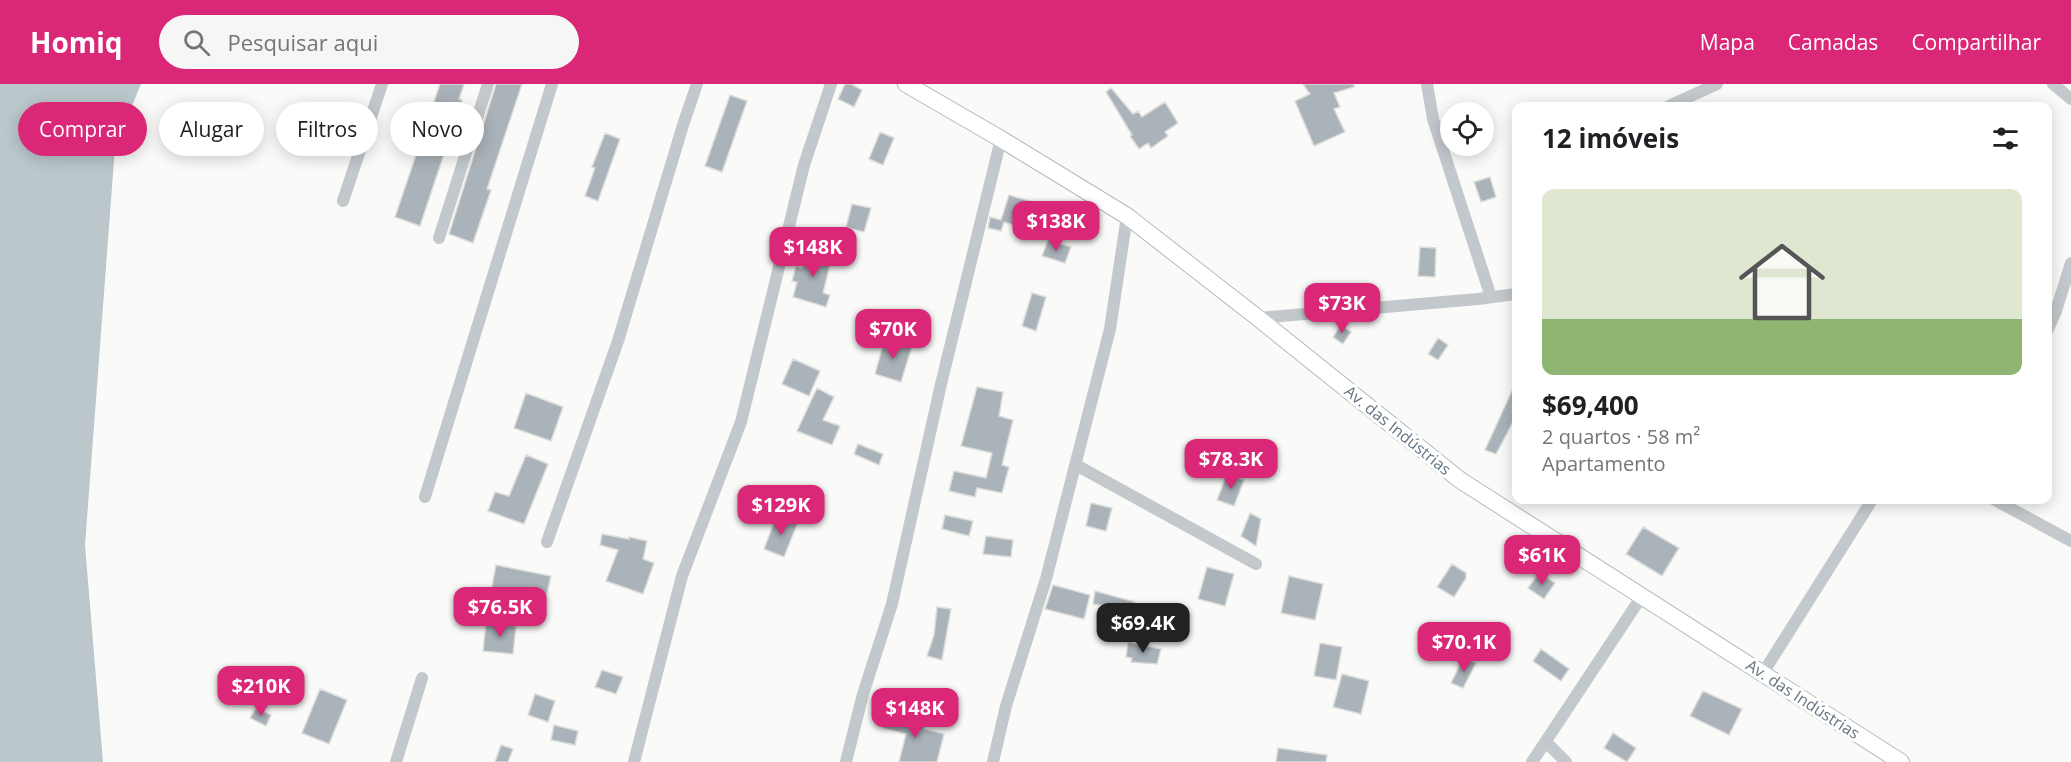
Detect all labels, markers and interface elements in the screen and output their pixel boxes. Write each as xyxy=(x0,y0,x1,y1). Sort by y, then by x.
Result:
search box xyxy=(159,15,579,69)
text: Homiq xyxy=(30,23,123,61)
icon: search xyxy=(180,26,213,59)
text: Pesquisar aqui xyxy=(228,27,378,57)
text: Mapa xyxy=(1700,28,1755,56)
text: Camadas xyxy=(1788,28,1878,56)
text: Compartilhar xyxy=(1911,28,2041,56)
chip: Comprar xyxy=(18,102,147,156)
chip: Alugar xyxy=(159,102,264,156)
chip: Filtros xyxy=(276,102,378,156)
chip: Novo xyxy=(390,102,484,156)
map controls xyxy=(1440,102,1494,156)
button: locate xyxy=(1440,102,1494,156)
text: 12 imóveis xyxy=(1542,120,1679,156)
icon: filters xyxy=(1989,122,2022,155)
pin: $138K xyxy=(1014,201,1098,252)
text: $138K xyxy=(1026,207,1086,234)
pin: $148K xyxy=(771,227,855,278)
icon: home xyxy=(1728,228,1836,336)
text: $148K xyxy=(783,233,843,260)
pin: $73K xyxy=(1306,283,1378,334)
text: $73K xyxy=(1318,289,1366,316)
pin: $70K xyxy=(857,309,929,360)
text: $70K xyxy=(869,315,917,342)
street label: Av. das Indústrias xyxy=(1340,380,1456,480)
text: $69,400 xyxy=(1542,387,1639,423)
text: 2 quartos · 58 m² xyxy=(1542,423,1700,450)
pin: $78.3K xyxy=(1182,439,1280,490)
text: $78.3K xyxy=(1199,445,1263,472)
text: Apartamento xyxy=(1542,450,1666,477)
pin: $129K xyxy=(739,485,823,536)
text: $129K xyxy=(751,491,811,518)
pin: $61K xyxy=(1506,535,1578,586)
text: $61K xyxy=(1518,541,1566,568)
pin: $76.5K xyxy=(451,587,549,638)
text: $76.5K xyxy=(468,593,532,620)
pin: $69.4K xyxy=(1094,603,1192,654)
text: $69.4K xyxy=(1111,609,1175,636)
pin: $70.1K xyxy=(1415,622,1513,673)
text: $70.1K xyxy=(1432,628,1496,655)
street label: Av. das Indústrias xyxy=(1742,654,1864,744)
pin: $210K xyxy=(219,666,303,717)
text: $210K xyxy=(231,672,291,699)
pin: $148K xyxy=(873,688,957,739)
text: $148K xyxy=(885,694,945,721)

